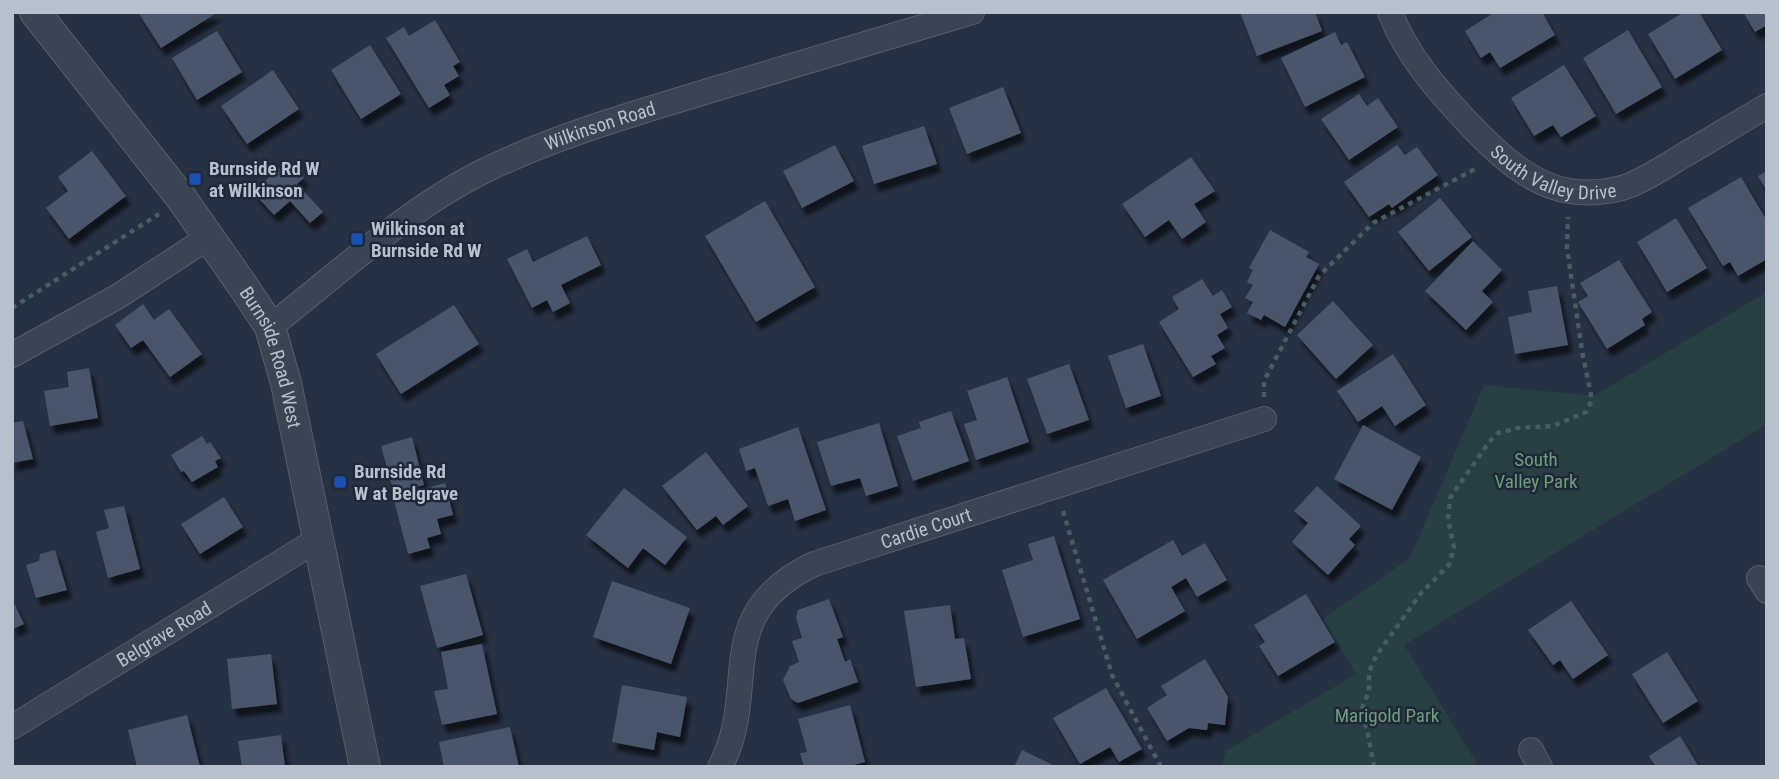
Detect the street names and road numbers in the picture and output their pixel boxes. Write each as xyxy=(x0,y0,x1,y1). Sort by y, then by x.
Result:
street label: Wilkinson Road xyxy=(541,96,658,155)
street label: South Valley Drive xyxy=(1486,140,1618,204)
street label: Burnside Road West xyxy=(235,282,306,430)
street label: Cardie Court xyxy=(878,503,974,553)
street label: Belgrave Road xyxy=(112,596,215,672)

